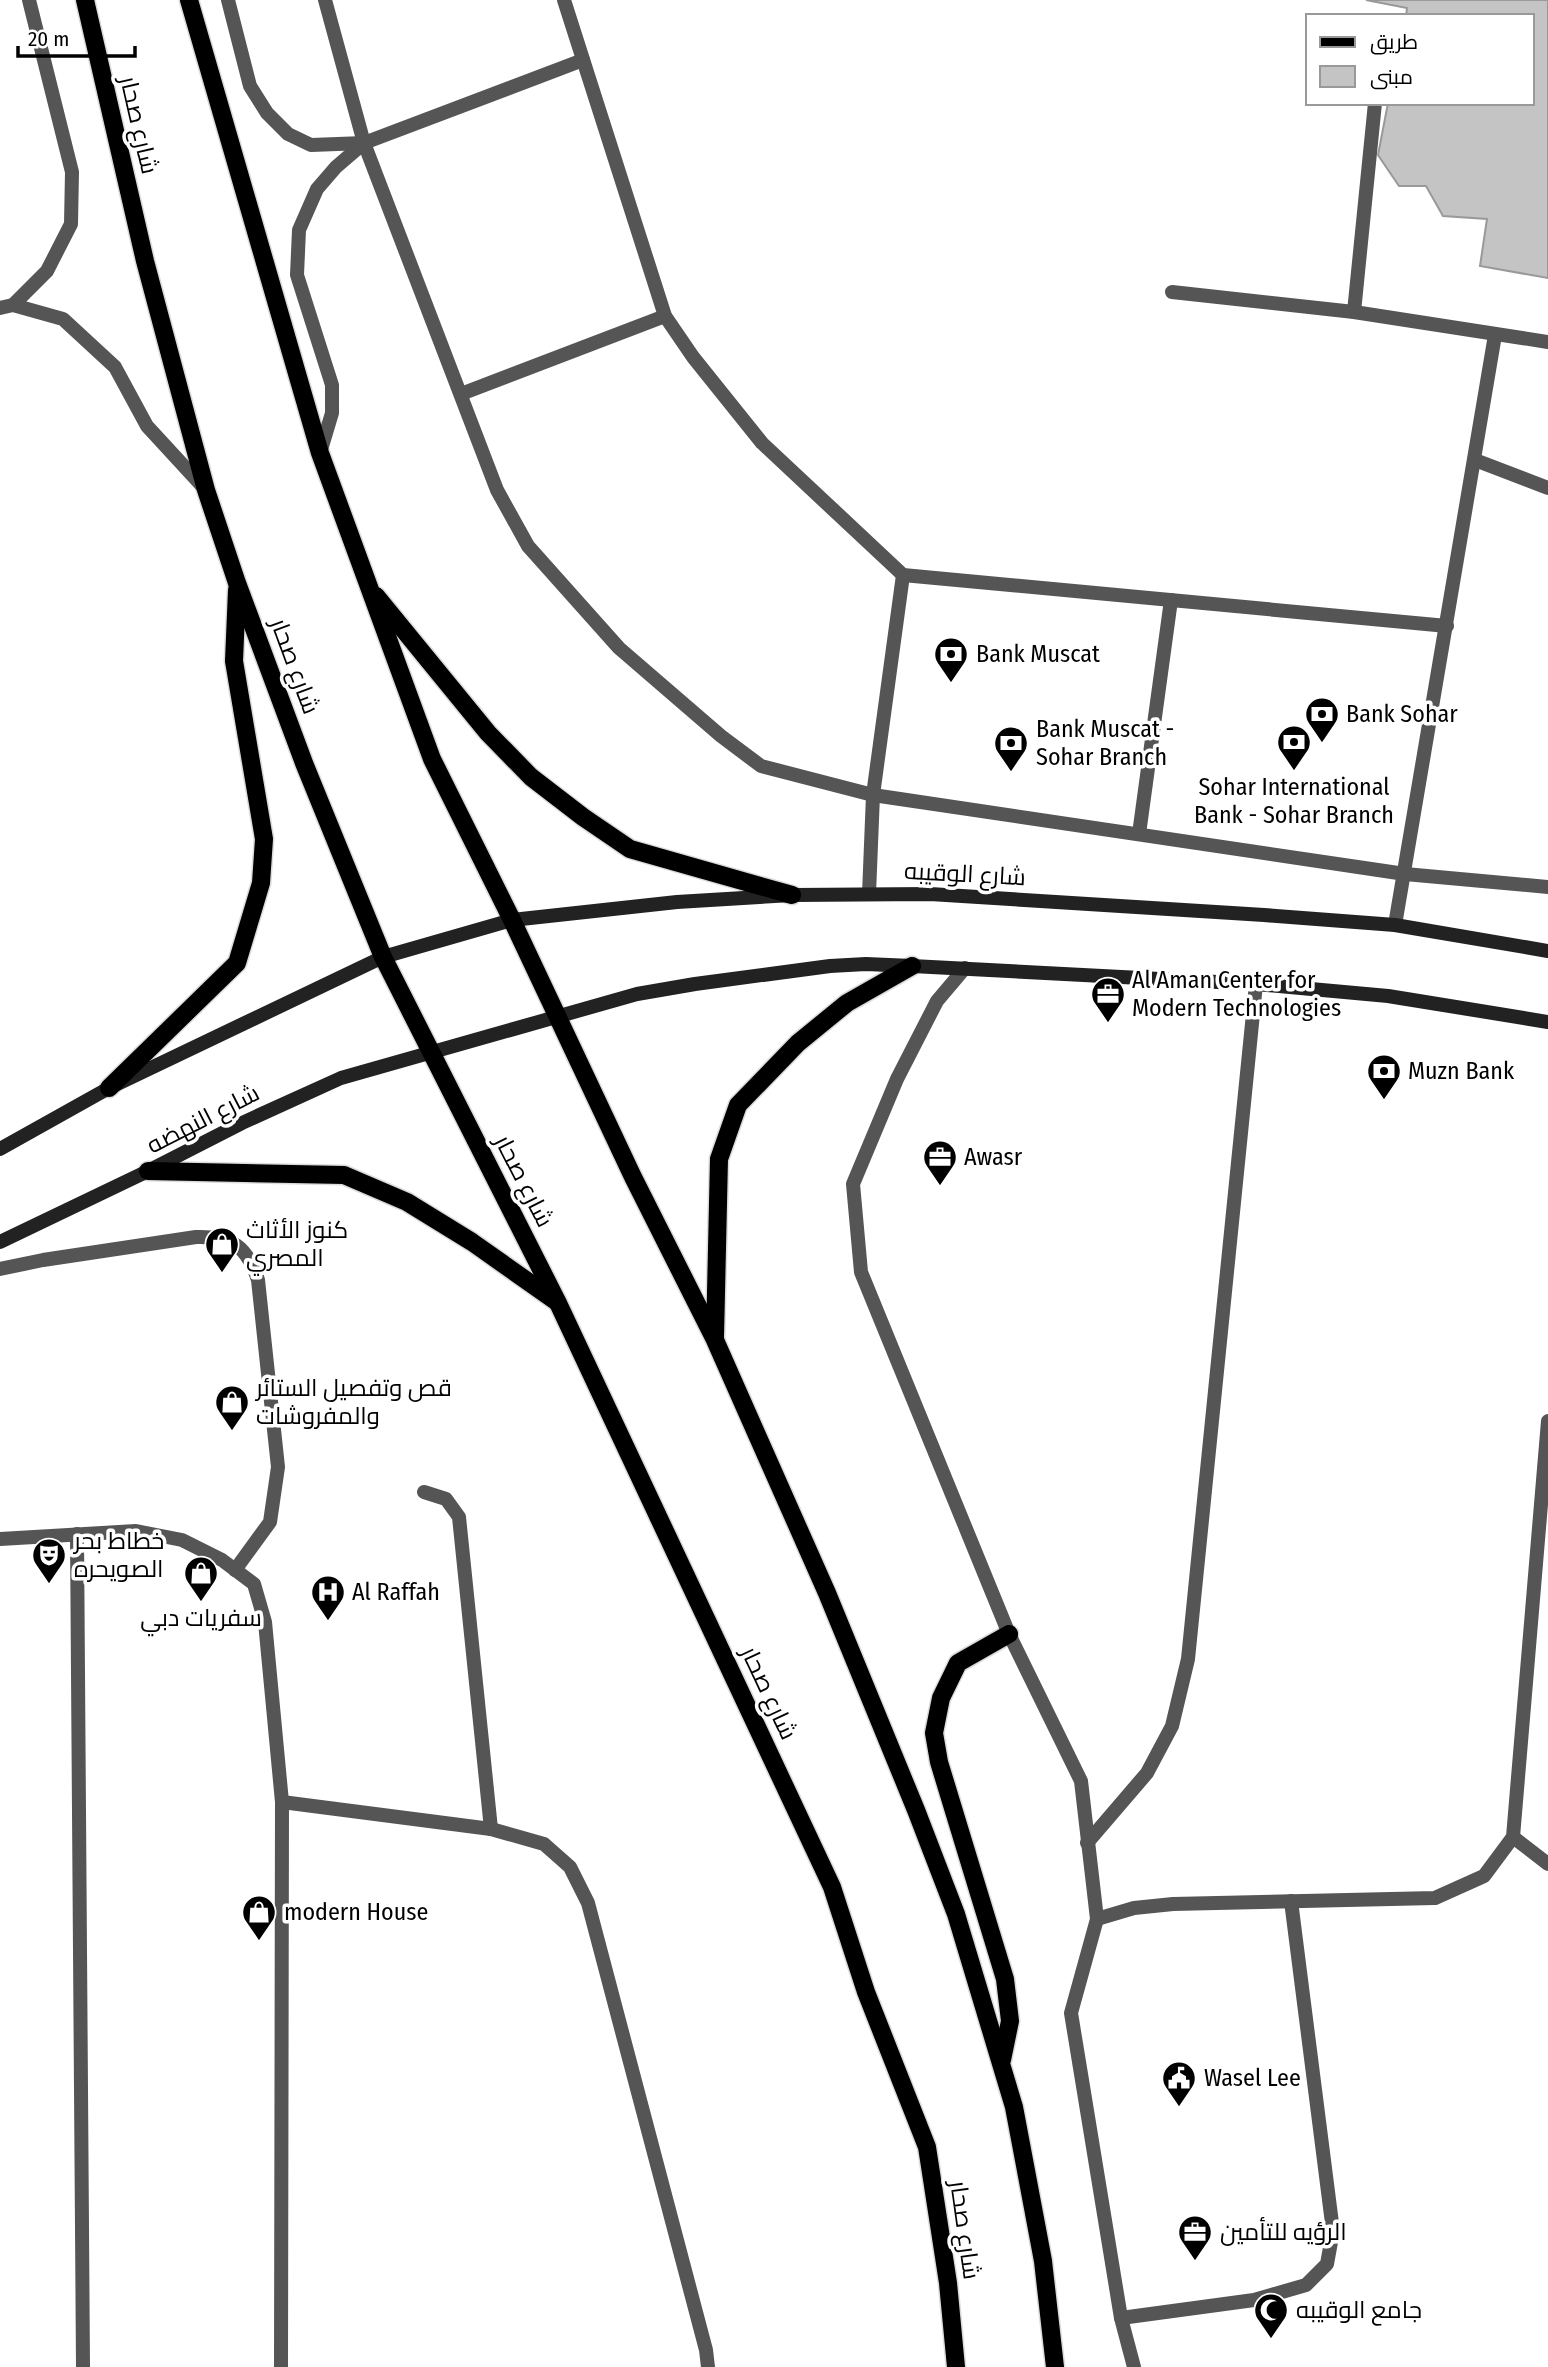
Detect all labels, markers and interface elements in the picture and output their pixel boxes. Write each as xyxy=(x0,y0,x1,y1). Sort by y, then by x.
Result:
scale bar xyxy=(18,14,135,58)
legend xyxy=(1306,14,1534,105)
text: 20 m xyxy=(28,26,69,52)
text: طريق xyxy=(1370,29,1418,55)
text: مبنى xyxy=(1370,64,1413,90)
street label: شارع صحار xyxy=(112,71,164,177)
street label: شارع صحار xyxy=(262,613,325,718)
bank icon: Bank Muscat xyxy=(932,635,970,684)
place label: Bank Muscat xyxy=(976,640,1100,668)
bank icon: Bank Sohar xyxy=(1303,695,1341,744)
place label: Bank Sohar xyxy=(1346,700,1458,728)
place label: Bank Muscat - Sohar Branch xyxy=(1036,715,1174,771)
bank icon: Sohar International Bank - Sohar Branch xyxy=(1275,723,1313,772)
bank icon: Bank Muscat - Sohar Branch xyxy=(992,724,1030,773)
place label: Sohar International Bank - Sohar Branch xyxy=(1194,773,1394,829)
street label: شارع الوقيبه xyxy=(903,857,1026,893)
place label: Al Aman Center for Modern Technologies xyxy=(1132,966,1341,1022)
office icon: Al Aman Center for Modern Technologies xyxy=(1089,975,1127,1024)
bank icon: Muzn Bank xyxy=(1365,1052,1403,1101)
place label: Muzn Bank xyxy=(1408,1057,1515,1085)
street label: شارع النهضه xyxy=(142,1079,265,1161)
street label: شارع صحار xyxy=(486,1128,559,1233)
office icon: Awasr xyxy=(921,1138,959,1187)
place label: Awasr xyxy=(964,1143,1023,1171)
place label: كنوز الأثاث المصري xyxy=(246,1216,348,1276)
shop icon: كنوز الأثاث المصري xyxy=(203,1225,241,1274)
place label: قص وتفصيل الستائر والمفروشات xyxy=(254,1374,452,1430)
shop icon: قص وتفصيل الستائر والمفروشات xyxy=(213,1383,251,1432)
place label: خطاط بحر الصويحره xyxy=(72,1527,164,1583)
theatre icon: خطاط بحر الصويحره xyxy=(30,1536,68,1585)
shop icon: سفريات دبي xyxy=(182,1554,220,1603)
hospital icon: Al Raffah xyxy=(309,1573,347,1622)
place label: Al Raffah xyxy=(352,1578,440,1606)
place label: سفريات دبي xyxy=(140,1604,262,1637)
street label: شارع صحار xyxy=(733,1640,803,1745)
shop icon: modern House xyxy=(240,1893,278,1942)
place label: modern House xyxy=(284,1898,428,1926)
public building icon: Wasel Lee xyxy=(1160,2059,1198,2108)
place label: Wasel Lee xyxy=(1204,2064,1301,2092)
street label: شارع صحار xyxy=(942,2177,986,2282)
office icon: الرؤيه للتأمين xyxy=(1176,2213,1214,2262)
place label: الرؤيه للتأمين xyxy=(1220,2216,1347,2246)
mosque icon: جامع الوقيبه xyxy=(1252,2291,1290,2340)
place label: جامع الوقيبه xyxy=(1296,2296,1422,2326)

